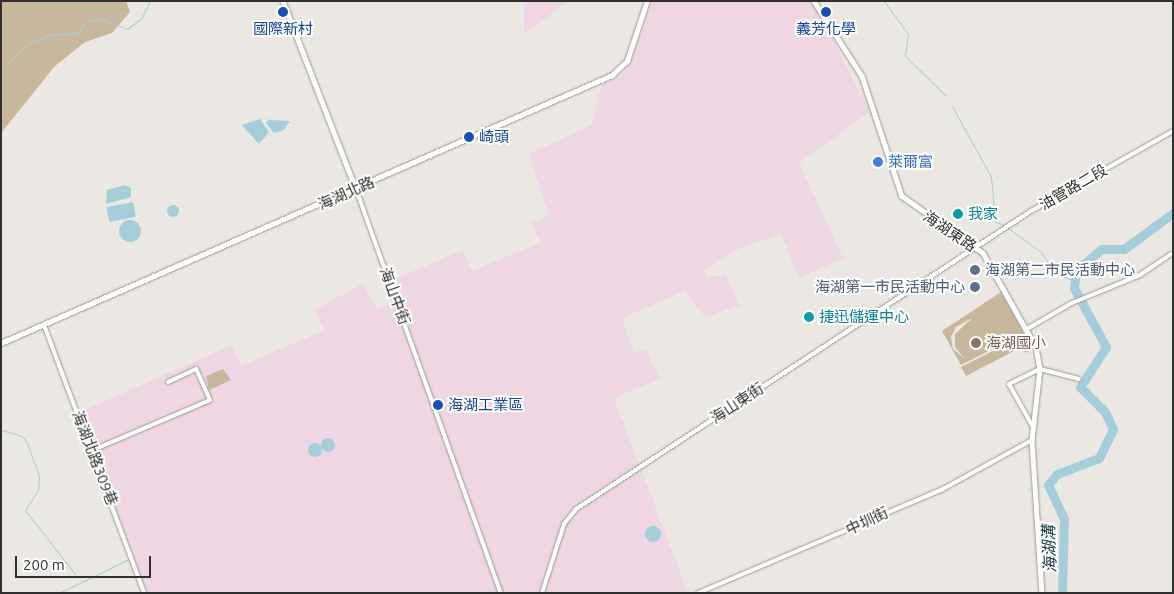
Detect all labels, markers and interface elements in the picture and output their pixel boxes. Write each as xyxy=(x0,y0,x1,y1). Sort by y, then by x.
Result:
marker: 國際新村 xyxy=(277,6,289,18)
marker: 義芳化學 xyxy=(820,6,832,18)
place label: 國際新村 xyxy=(253,20,313,38)
place label: 義芳化學 xyxy=(796,20,856,38)
place label: 崎頭 xyxy=(479,128,509,146)
marker: 崎頭 xyxy=(463,131,475,143)
place label: 萊爾富 xyxy=(888,153,933,171)
marker: 萊爾富 xyxy=(872,156,884,168)
street label: 油管路二段 xyxy=(1036,160,1110,214)
street label: 海湖北路 xyxy=(315,173,377,213)
place label: 我家 xyxy=(968,205,998,223)
street label: 海湖東路 xyxy=(920,207,980,255)
marker: 我家 xyxy=(952,208,964,220)
place label: 海湖第二市民活動中心 xyxy=(985,261,1135,279)
marker: 海湖第二市民活動中心 xyxy=(969,264,981,276)
street label: 海山中街 xyxy=(376,265,414,327)
place label: 海湖第一市民活動中心 xyxy=(815,278,965,296)
marker: 海湖第一市民活動中心 xyxy=(969,281,981,293)
place label: 捷迅儲運中心 xyxy=(819,308,909,326)
marker: 捷迅儲運中心 xyxy=(803,311,815,323)
place label: 海湖國小 xyxy=(986,334,1046,352)
marker: 海湖國小 xyxy=(970,337,982,349)
street label: 海山東街 xyxy=(707,379,767,427)
place label: 海湖工業區 xyxy=(448,396,523,414)
marker: 海湖工業區 xyxy=(432,399,444,411)
street label: 海湖北路309巷 xyxy=(69,408,121,508)
street label: 中圳街 xyxy=(843,503,891,539)
water label: 海湖溝 xyxy=(1039,525,1059,573)
scale bar xyxy=(18,546,154,578)
text: 200 m xyxy=(23,556,65,573)

